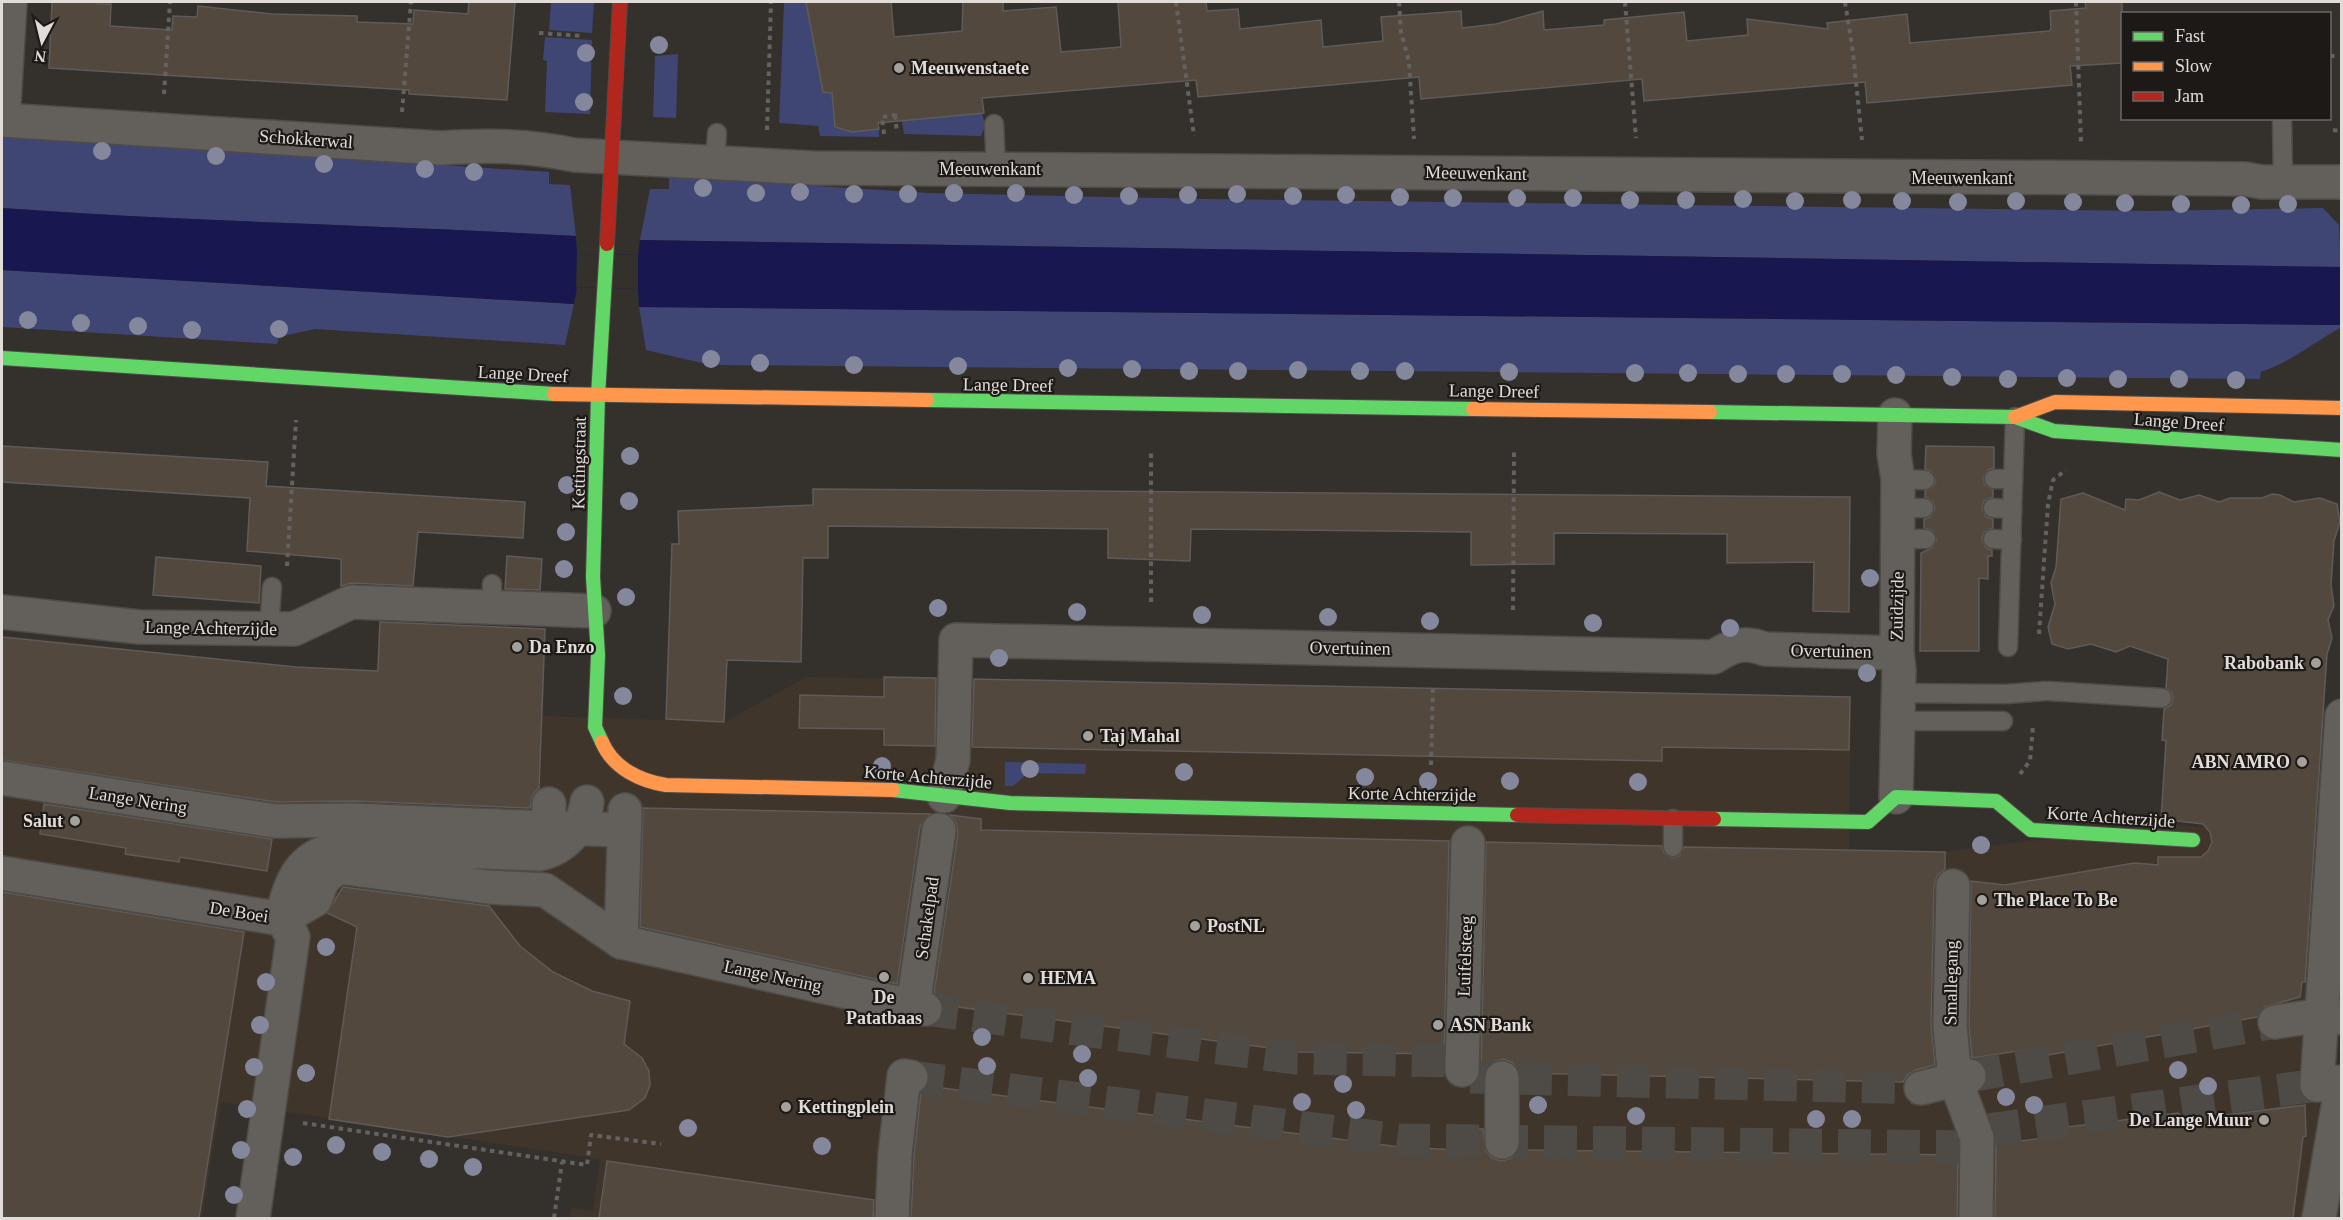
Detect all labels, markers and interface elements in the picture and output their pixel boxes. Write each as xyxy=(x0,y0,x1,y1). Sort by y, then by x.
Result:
north arrow xyxy=(12,12,72,72)
legend xyxy=(2121,12,2331,120)
text: Fast xyxy=(2175,26,2205,46)
text: N xyxy=(33,47,47,66)
text: Slow xyxy=(2175,56,2212,76)
place label: Meeuwenstaete xyxy=(911,58,1029,78)
marker: Meeuwenstaete xyxy=(892,61,906,75)
text: Jam xyxy=(2175,86,2204,106)
street label: Schokkerwal xyxy=(258,126,354,152)
street label: Meeuwenkant xyxy=(939,159,1041,179)
street label: Meeuwenkant xyxy=(1425,162,1527,184)
street label: Meeuwenkant xyxy=(1911,168,2013,188)
street label: Lange Dreef xyxy=(477,362,569,386)
street label: Lange Dreef xyxy=(963,374,1053,396)
street label: Lange Dreef xyxy=(1449,380,1539,402)
street label: Lange Dreef xyxy=(2133,409,2225,435)
street label: Kettingstraat xyxy=(568,416,590,510)
street label: Zuidzijde xyxy=(1886,571,1908,641)
street label: Lange Achterzijde xyxy=(145,617,277,639)
place label: Da Enzo xyxy=(529,637,595,657)
street label: Overtuinen xyxy=(1309,637,1391,659)
marker: Da Enzo xyxy=(510,640,524,654)
street label: Overtuinen xyxy=(1790,640,1872,662)
place label: Rabobank xyxy=(2224,653,2304,673)
marker: Rabobank xyxy=(2309,656,2323,670)
place label: Taj Mahal xyxy=(1100,726,1180,746)
marker: Taj Mahal xyxy=(1081,729,1095,743)
place label: ABN AMRO xyxy=(2192,752,2290,772)
marker: ABN AMRO xyxy=(2295,755,2309,769)
street label: Korte Achterzijde xyxy=(863,761,993,793)
street label: Lange Nering xyxy=(87,782,189,818)
street label: Korte Achterzijde xyxy=(1348,783,1476,805)
street label: Korte Achterzijde xyxy=(2046,803,2176,831)
place label: Salut xyxy=(23,811,63,831)
marker: Salut xyxy=(68,814,82,828)
street label: Schakelpad xyxy=(911,876,943,960)
place label: The Place To Be xyxy=(1994,890,2118,910)
marker: The Place To Be xyxy=(1975,893,1989,907)
street label: De Boei xyxy=(208,897,270,927)
street label: Luifelsteeg xyxy=(1454,915,1476,997)
place label: PostNL xyxy=(1207,916,1265,936)
marker: PostNL xyxy=(1188,919,1202,933)
street label: Smallegang xyxy=(1940,940,1962,1026)
street label: Lange Nering xyxy=(722,956,824,996)
place label: HEMA xyxy=(1040,968,1096,988)
marker: De Patatbaas xyxy=(877,970,891,984)
marker: HEMA xyxy=(1021,971,1035,985)
place label: De Patatbaas xyxy=(846,987,922,1028)
place label: ASN Bank xyxy=(1450,1015,1532,1035)
marker: ASN Bank xyxy=(1431,1018,1445,1032)
place label: Kettingplein xyxy=(798,1097,894,1117)
marker: Kettingplein xyxy=(779,1100,793,1114)
place label: De Lange Muur xyxy=(2129,1110,2252,1130)
marker: De Lange Muur xyxy=(2257,1113,2271,1127)

